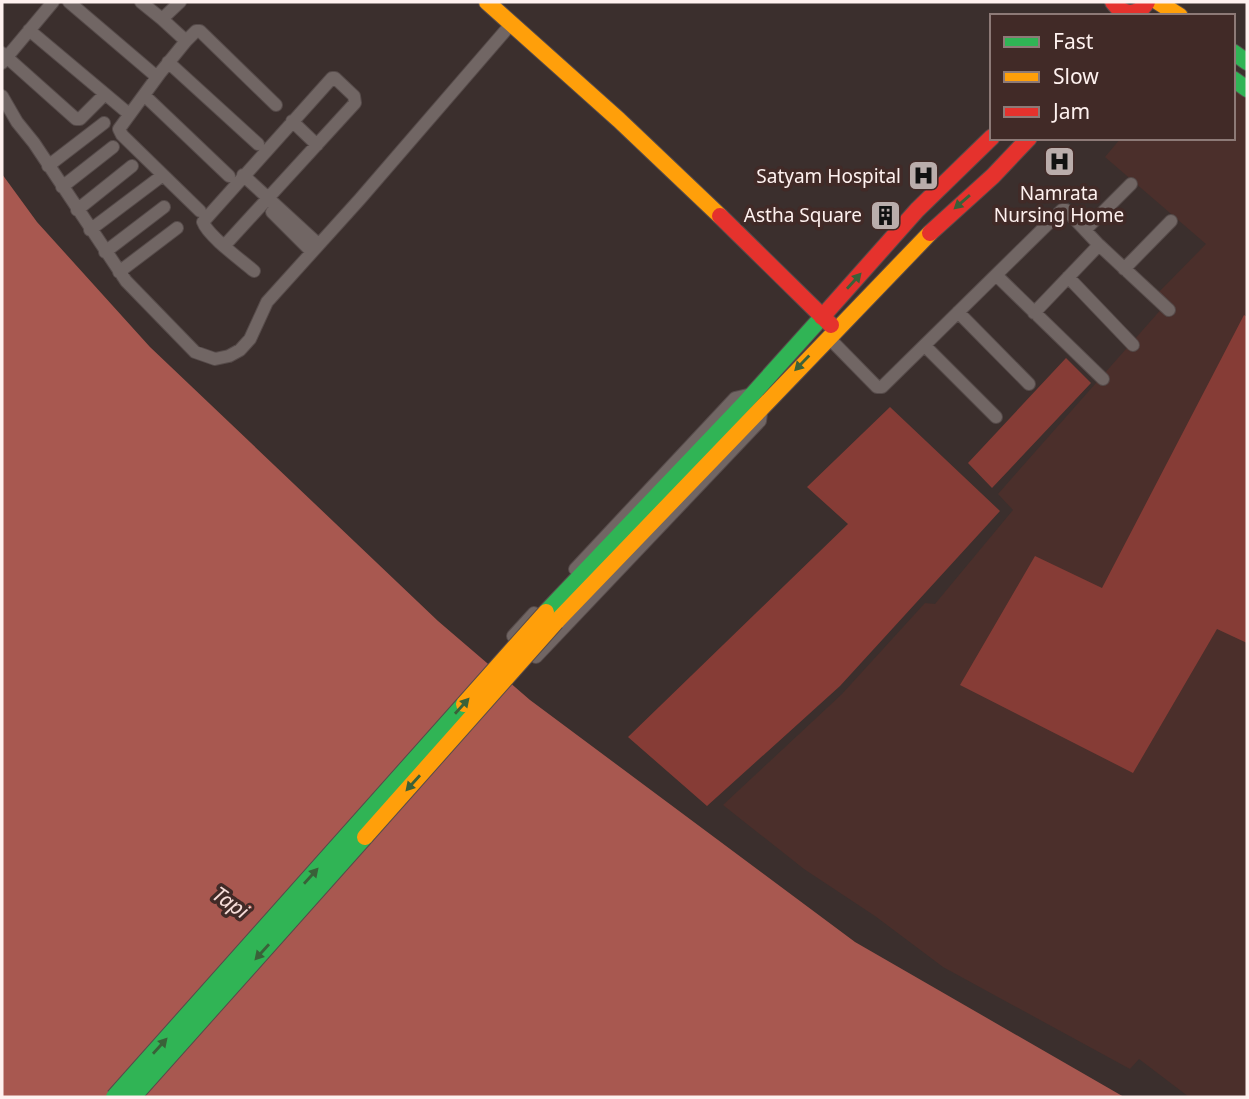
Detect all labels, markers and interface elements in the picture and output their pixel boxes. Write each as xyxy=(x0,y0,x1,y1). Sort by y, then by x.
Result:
legend xyxy=(990,14,1235,140)
text: Fast xyxy=(1053,27,1094,55)
text: Slow xyxy=(1053,62,1099,90)
text: Jam xyxy=(1051,97,1090,125)
hospital icon: Namrata Nursing Home xyxy=(1042,145,1076,179)
hospital icon: Satyam Hospital xyxy=(907,159,941,193)
place label: Satyam Hospital xyxy=(756,163,901,189)
place label: Namrata Nursing Home xyxy=(994,180,1124,228)
one-way arrow xyxy=(954,194,971,209)
building icon: Astha Square xyxy=(868,198,902,232)
place label: Astha Square xyxy=(744,202,862,228)
one-way arrow xyxy=(846,272,862,290)
one-way arrow xyxy=(794,355,811,371)
one-way arrow xyxy=(454,698,469,715)
one-way arrow xyxy=(406,774,421,791)
one-way arrow xyxy=(303,868,318,885)
water label: Tapi xyxy=(207,880,255,925)
one-way arrow xyxy=(254,943,270,961)
one-way arrow xyxy=(152,1037,168,1055)

